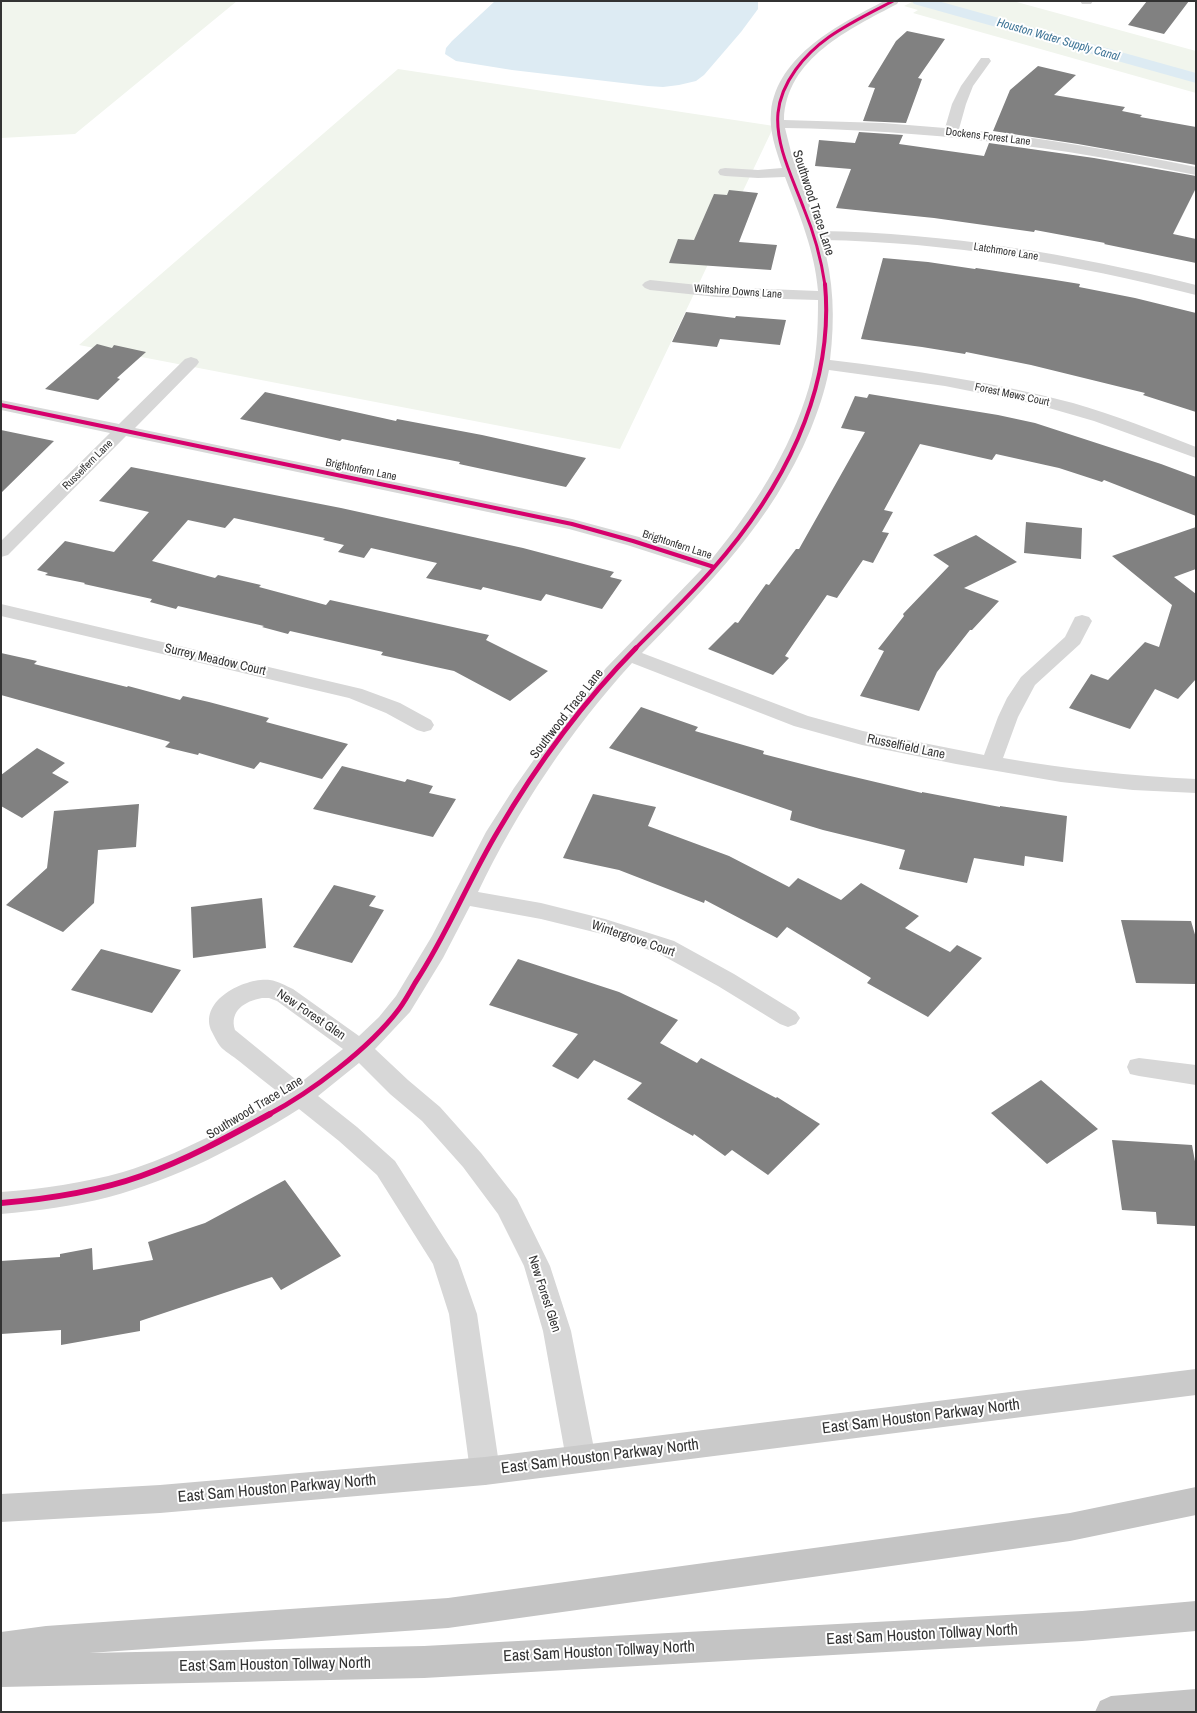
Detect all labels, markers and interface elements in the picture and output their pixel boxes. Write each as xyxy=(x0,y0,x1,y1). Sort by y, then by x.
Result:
water label: Houston Water Supply Canal xyxy=(995,16,1121,64)
street label: Dockens Forest Lane xyxy=(945,125,1031,149)
street label: Southwood Trace Lane xyxy=(789,148,837,258)
street label: Latchmore Lane xyxy=(973,240,1039,264)
street label: Wiltshire Downs Lane xyxy=(694,282,782,302)
street label: Forest Mews Court xyxy=(974,381,1050,409)
street label: Russelfern Lane xyxy=(60,437,116,493)
street label: Brightonfern Lane xyxy=(324,456,398,484)
street label: Brightonfern Lane xyxy=(641,528,713,562)
street label: Surrey Meadow Court xyxy=(163,641,267,679)
street label: Southwood Trace Lane xyxy=(527,666,607,762)
street label: Russelfield Lane xyxy=(866,731,946,763)
street label: Wintergrove Court xyxy=(589,917,677,961)
street label: New Forest Glen xyxy=(274,986,348,1044)
street label: Southwood Trace Lane xyxy=(204,1073,306,1143)
street label: New Forest Glen xyxy=(524,1254,564,1334)
street label: East Sam Houston Parkway North xyxy=(821,1395,1021,1439)
street label: East Sam Houston Parkway North xyxy=(500,1435,700,1479)
street label: East Sam Houston Parkway North xyxy=(177,1471,377,1507)
street label: East Sam Houston Tollway North xyxy=(826,1620,1018,1650)
street label: East Sam Houston Tollway North xyxy=(503,1637,695,1667)
street label: East Sam Houston Tollway North xyxy=(179,1654,371,1676)

